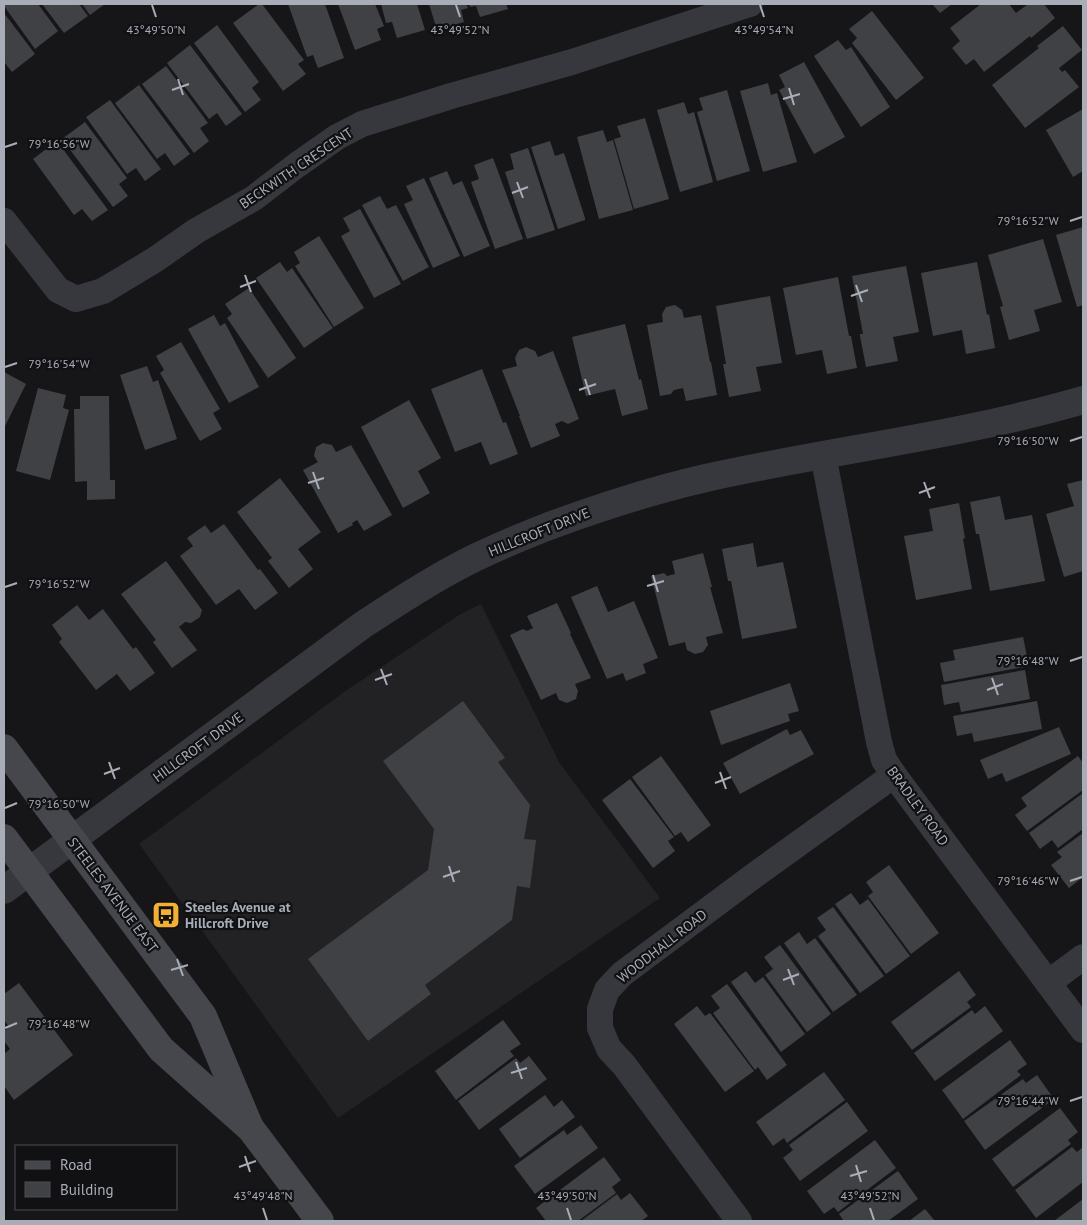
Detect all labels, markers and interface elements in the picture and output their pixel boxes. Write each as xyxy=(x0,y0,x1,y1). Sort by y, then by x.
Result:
text: 43°49'50"N xyxy=(126,22,186,37)
text: 43°49'52"N xyxy=(430,22,490,37)
text: 43°49'54"N xyxy=(734,22,794,37)
street label: BECKWITH CRESCENT xyxy=(236,123,356,213)
text: 79°16'56"W xyxy=(28,136,90,151)
text: 79°16'52"W xyxy=(997,213,1059,228)
text: 79°16'54"W xyxy=(28,356,90,371)
text: 79°16'50"W xyxy=(997,433,1059,448)
street label: HILLCROFT DRIVE xyxy=(486,504,592,560)
text: 79°16'52"W xyxy=(28,576,90,591)
text: 79°16'48"W xyxy=(997,653,1059,668)
street label: HILLCROFT DRIVE xyxy=(149,708,247,786)
street label: BRADLEY ROAD xyxy=(883,763,953,849)
text: 79°16'50"W xyxy=(28,796,90,811)
street label: STEELES AVENUE EAST xyxy=(64,834,162,956)
text: 79°16'46"W xyxy=(997,873,1059,888)
place label: Steeles Avenue at Hillcroft Drive xyxy=(185,898,291,932)
bus stop icon: Steeles Avenue at Hillcroft Drive xyxy=(151,900,181,930)
street label: WOODHALL ROAD xyxy=(613,905,711,987)
text: 79°16'48"W xyxy=(28,1016,90,1031)
text: 79°16'44"W xyxy=(997,1093,1059,1108)
legend xyxy=(15,1145,178,1210)
text: Road xyxy=(60,1155,92,1174)
text: Building xyxy=(60,1180,114,1199)
text: 43°49'48"N xyxy=(233,1188,293,1203)
text: 43°49'50"N xyxy=(537,1188,597,1203)
text: 43°49'52"N xyxy=(840,1188,900,1203)

